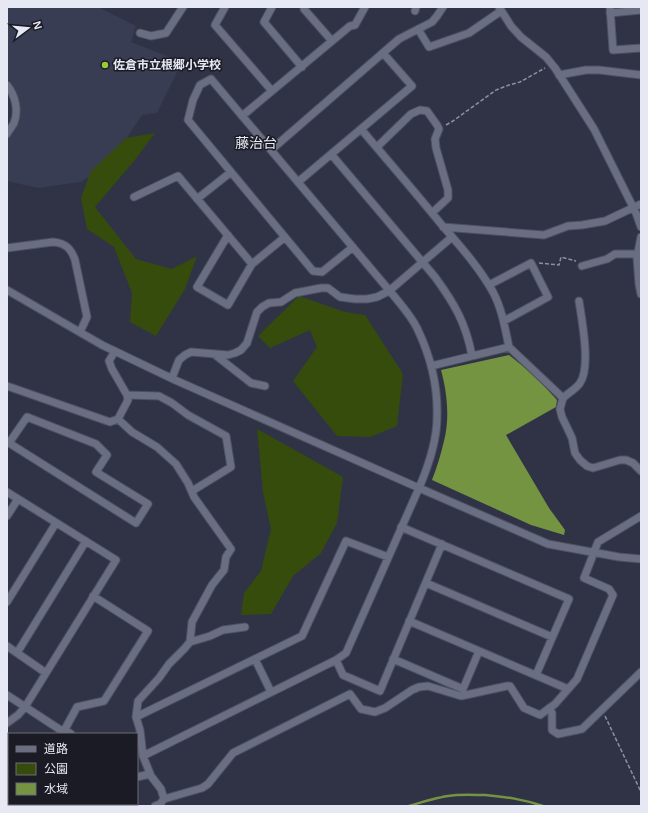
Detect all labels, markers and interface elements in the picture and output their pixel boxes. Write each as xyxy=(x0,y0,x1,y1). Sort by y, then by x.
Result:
north arrow xyxy=(8,8,48,48)
text: N xyxy=(31,20,44,31)
place label: 佐倉市立根郷小学校 xyxy=(113,58,221,72)
marker: 佐倉市立根郷小学校 xyxy=(100,60,110,70)
district label: 藤治台 xyxy=(235,135,277,151)
legend xyxy=(8,733,138,805)
text: 道路 xyxy=(44,742,68,756)
text: 公園 xyxy=(44,762,68,776)
text: 水域 xyxy=(44,782,68,796)

